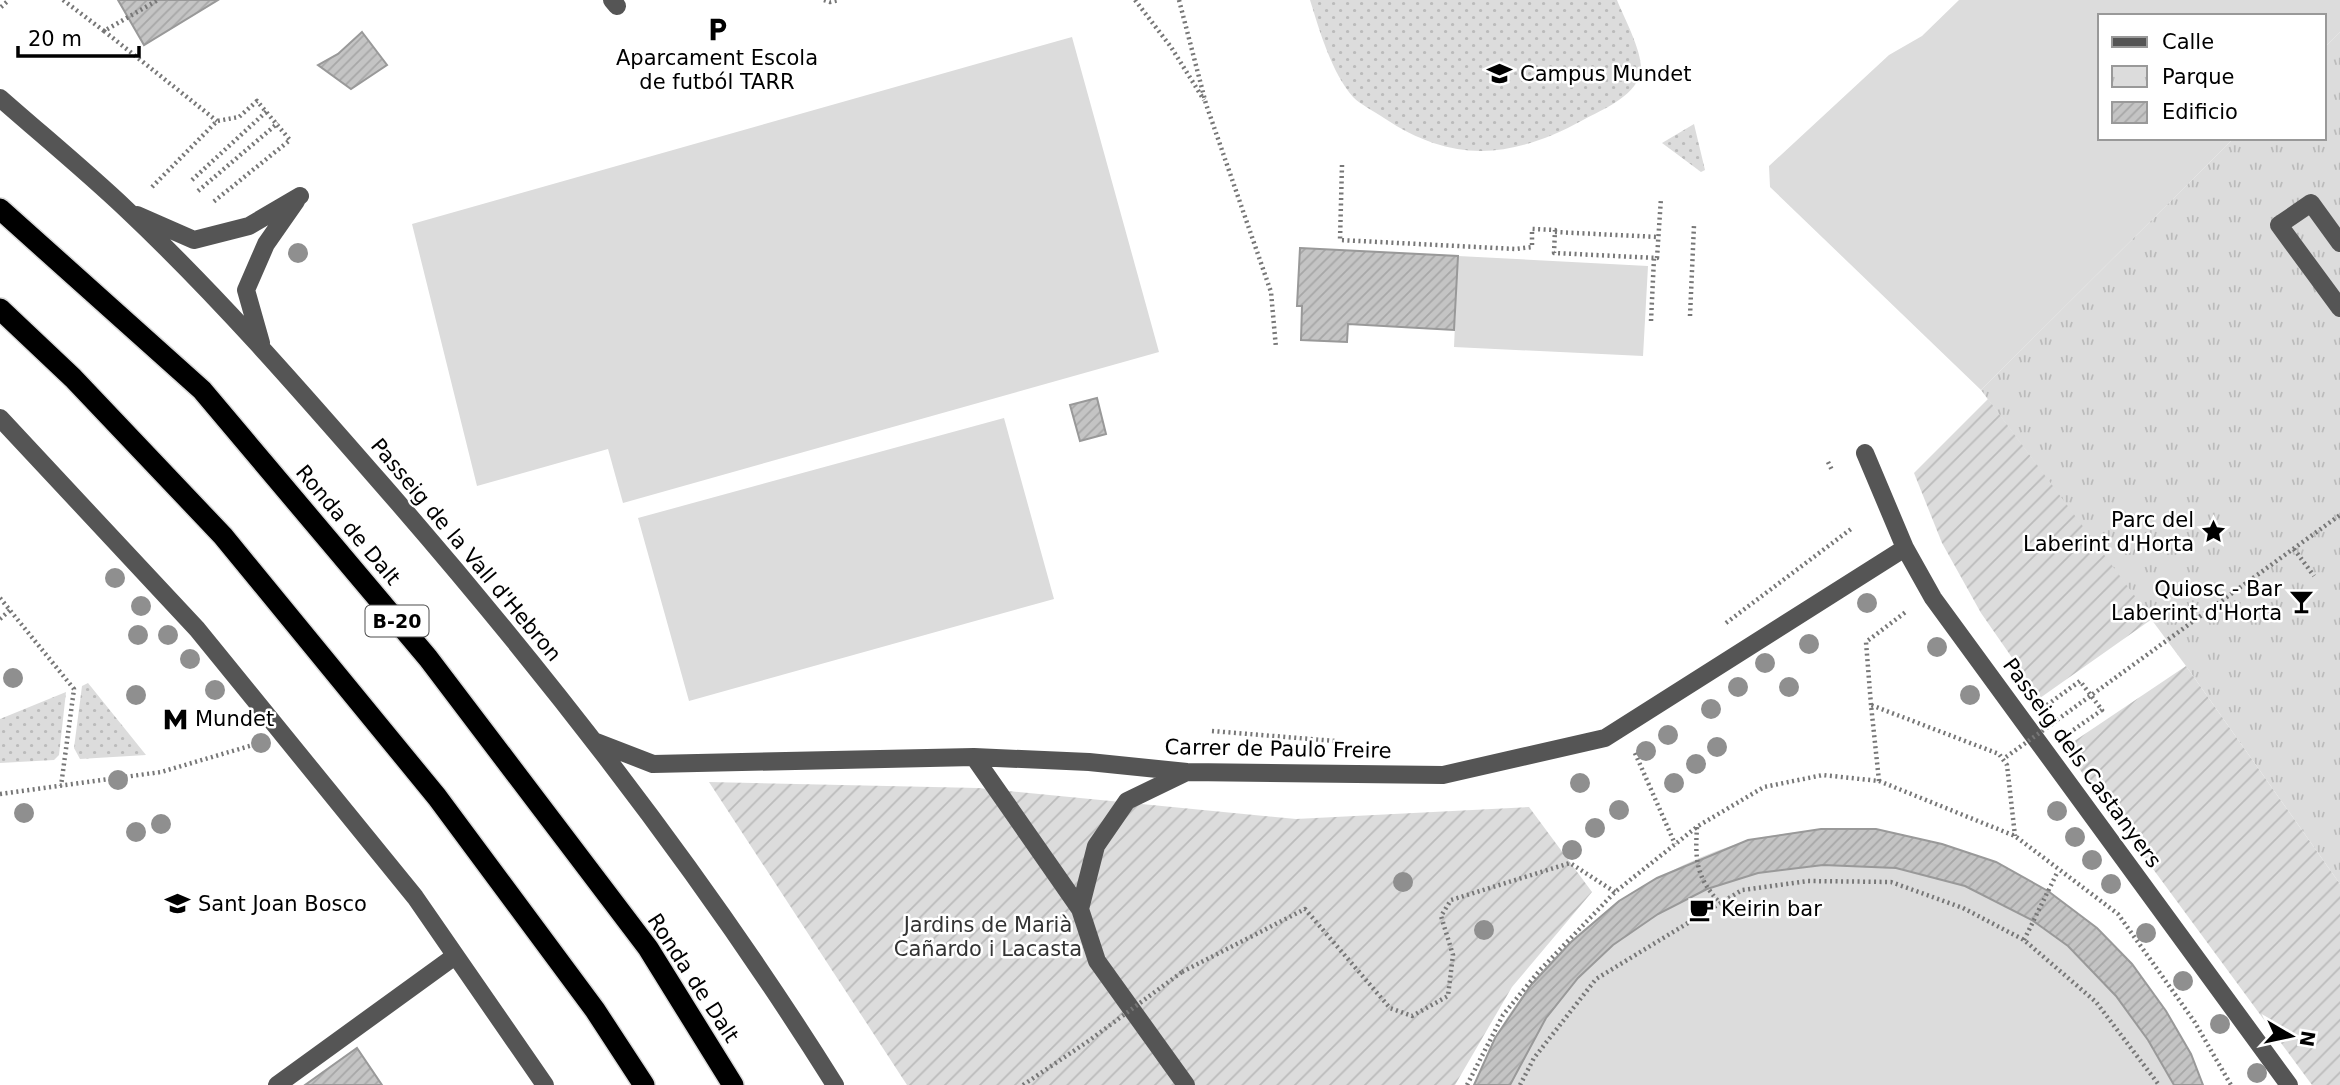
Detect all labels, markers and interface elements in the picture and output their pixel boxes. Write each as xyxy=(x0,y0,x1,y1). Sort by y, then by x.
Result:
scale bar xyxy=(18,14,138,58)
legend xyxy=(2098,14,2326,140)
parking icon: Aparcament Escola de futból TARR xyxy=(703,15,731,43)
text: 20 m xyxy=(28,27,82,51)
text: Calle xyxy=(2162,30,2214,54)
place label: Aparcament Escola de futból TARR xyxy=(616,46,818,94)
school or university icon: Campus Mundet xyxy=(1486,60,1514,88)
place label: Campus Mundet xyxy=(1520,62,1691,86)
text: Parque xyxy=(2162,65,2234,89)
text: Edificio xyxy=(2162,100,2238,124)
street label: Passeig de la Vall d'Hebron xyxy=(366,434,566,666)
street label: Ronda de Dalt xyxy=(291,460,405,590)
place label: Parc del Laberint d'Horta xyxy=(2023,508,2194,556)
place icon: Parc del Laberint d'Horta xyxy=(2200,518,2228,546)
place label: Quiosc - Bar Laberint d'Horta xyxy=(2111,577,2282,625)
bar icon: Quiosc - Bar Laberint d'Horta xyxy=(2288,587,2316,615)
road number: B-20 xyxy=(366,606,428,636)
street label: Passeig dels Castanyers xyxy=(1998,654,2166,872)
metro station icon: Mundet xyxy=(161,705,189,733)
place label: Mundet xyxy=(195,707,274,731)
street label: Carrer de Paulo Freire xyxy=(1164,735,1392,763)
school or university icon: Sant Joan Bosco xyxy=(164,890,192,918)
place label: Sant Joan Bosco xyxy=(198,892,367,916)
cafe icon: Keirin bar xyxy=(1687,895,1715,923)
place label: Keirin bar xyxy=(1721,897,1822,921)
street label: Ronda de Dalt xyxy=(642,909,744,1047)
park label: Jardins de Marià Cañardo i Lacasta xyxy=(894,913,1082,961)
north arrow xyxy=(2256,1001,2326,1071)
text: N xyxy=(2296,1029,2320,1048)

